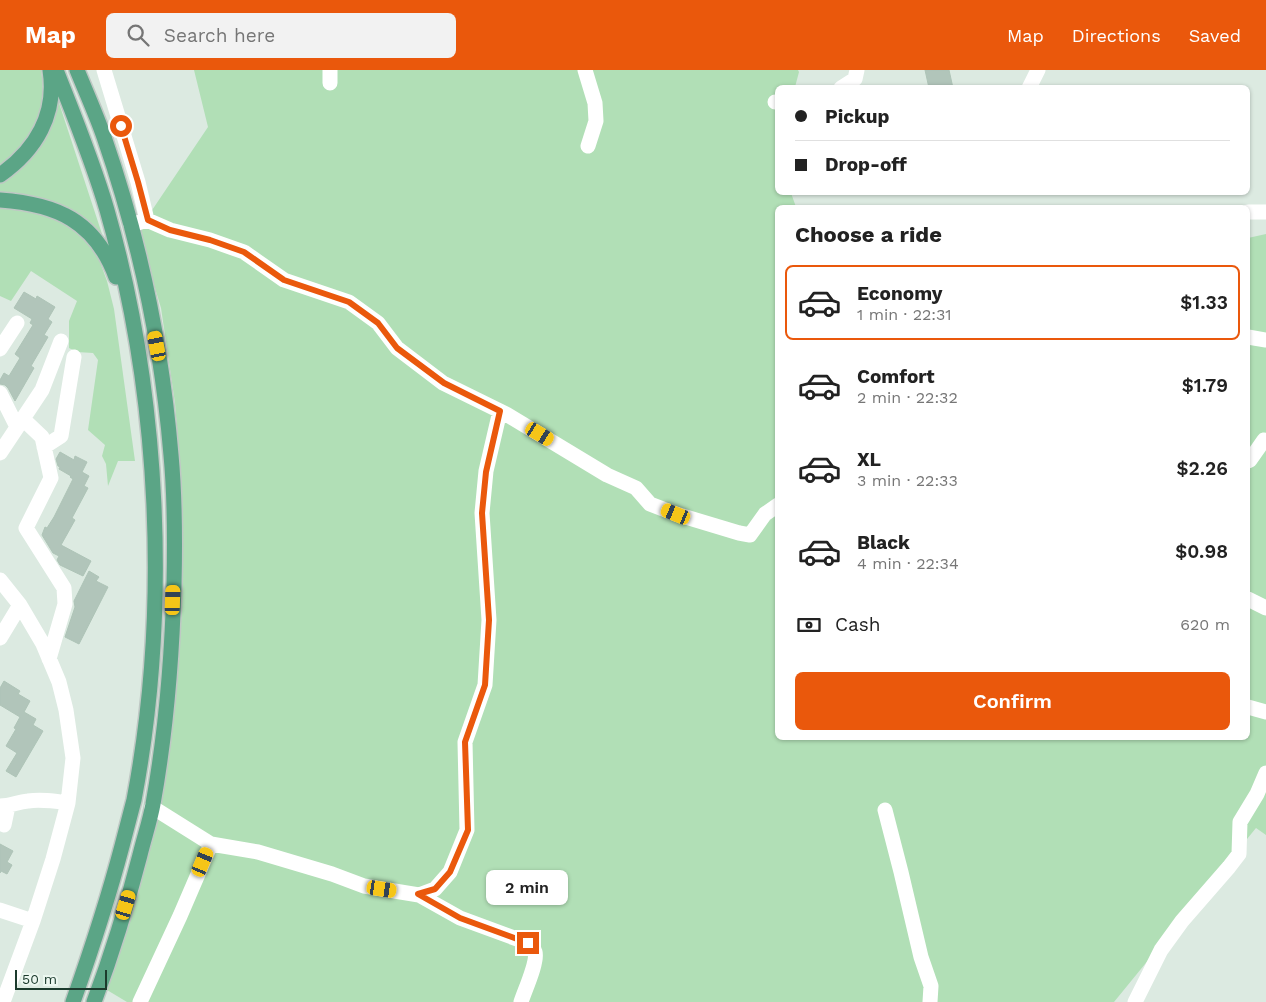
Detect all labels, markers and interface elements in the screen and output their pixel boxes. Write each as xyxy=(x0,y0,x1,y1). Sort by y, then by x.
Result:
search box xyxy=(106,13,456,58)
text: Map xyxy=(25,21,76,49)
icon: search xyxy=(124,21,152,49)
text: Search here xyxy=(164,24,275,47)
text: Map xyxy=(1007,25,1044,46)
text: Directions xyxy=(1072,25,1161,46)
text: Saved xyxy=(1189,25,1241,46)
text: Pickup xyxy=(825,105,889,128)
route start xyxy=(110,115,132,137)
text: Drop-off xyxy=(825,153,907,176)
text: Choose a ride xyxy=(795,222,942,247)
icon: car xyxy=(797,280,842,325)
text: Economy xyxy=(857,282,942,305)
text: $1.33 xyxy=(1180,291,1228,314)
text: 1 min · 22:31 xyxy=(857,305,952,324)
car xyxy=(146,330,167,362)
icon: car xyxy=(797,363,842,408)
text: Comfort xyxy=(857,365,935,388)
text: $1.79 xyxy=(1182,374,1228,397)
text: 2 min · 22:32 xyxy=(857,388,958,407)
car xyxy=(523,420,556,448)
icon: car xyxy=(797,446,842,491)
text: XL xyxy=(857,448,881,471)
text: $2.26 xyxy=(1177,457,1228,480)
text: 3 min · 22:33 xyxy=(857,471,958,490)
car xyxy=(659,501,692,527)
icon: car xyxy=(797,529,842,574)
text: Black xyxy=(857,531,910,554)
text: $0.98 xyxy=(1175,540,1228,563)
text: 4 min · 22:34 xyxy=(857,554,959,573)
car xyxy=(164,585,181,615)
icon: cash xyxy=(795,611,823,639)
text: Cash xyxy=(835,613,881,636)
text: 620 m xyxy=(1180,615,1230,634)
button: Confirm xyxy=(795,672,1230,730)
car xyxy=(190,845,215,879)
callout: 2 min xyxy=(487,870,569,906)
text: 2 min xyxy=(505,878,549,897)
car xyxy=(366,879,397,899)
car xyxy=(114,888,137,922)
route end xyxy=(517,932,539,954)
scale bar xyxy=(15,967,108,990)
text: 50 m xyxy=(22,971,57,987)

